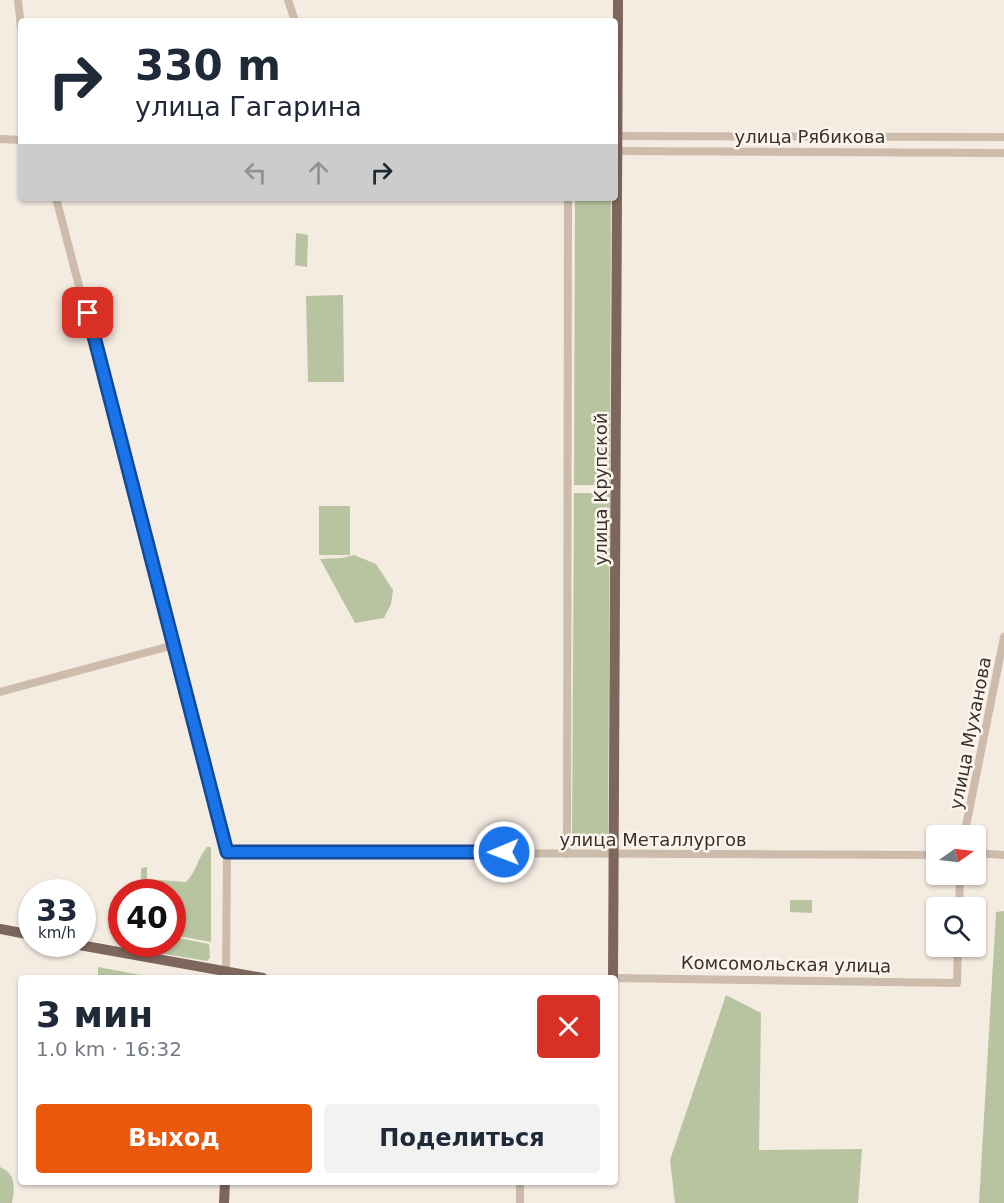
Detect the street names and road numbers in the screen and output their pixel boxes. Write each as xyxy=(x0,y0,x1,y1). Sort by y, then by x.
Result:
street label: улица Рябикова xyxy=(735,126,885,147)
street label: улица Крупской xyxy=(590,413,611,565)
street label: улица Муханова xyxy=(945,655,995,811)
street label: улица Металлургов xyxy=(559,829,747,850)
street label: Комсомольская улица xyxy=(681,952,891,976)

